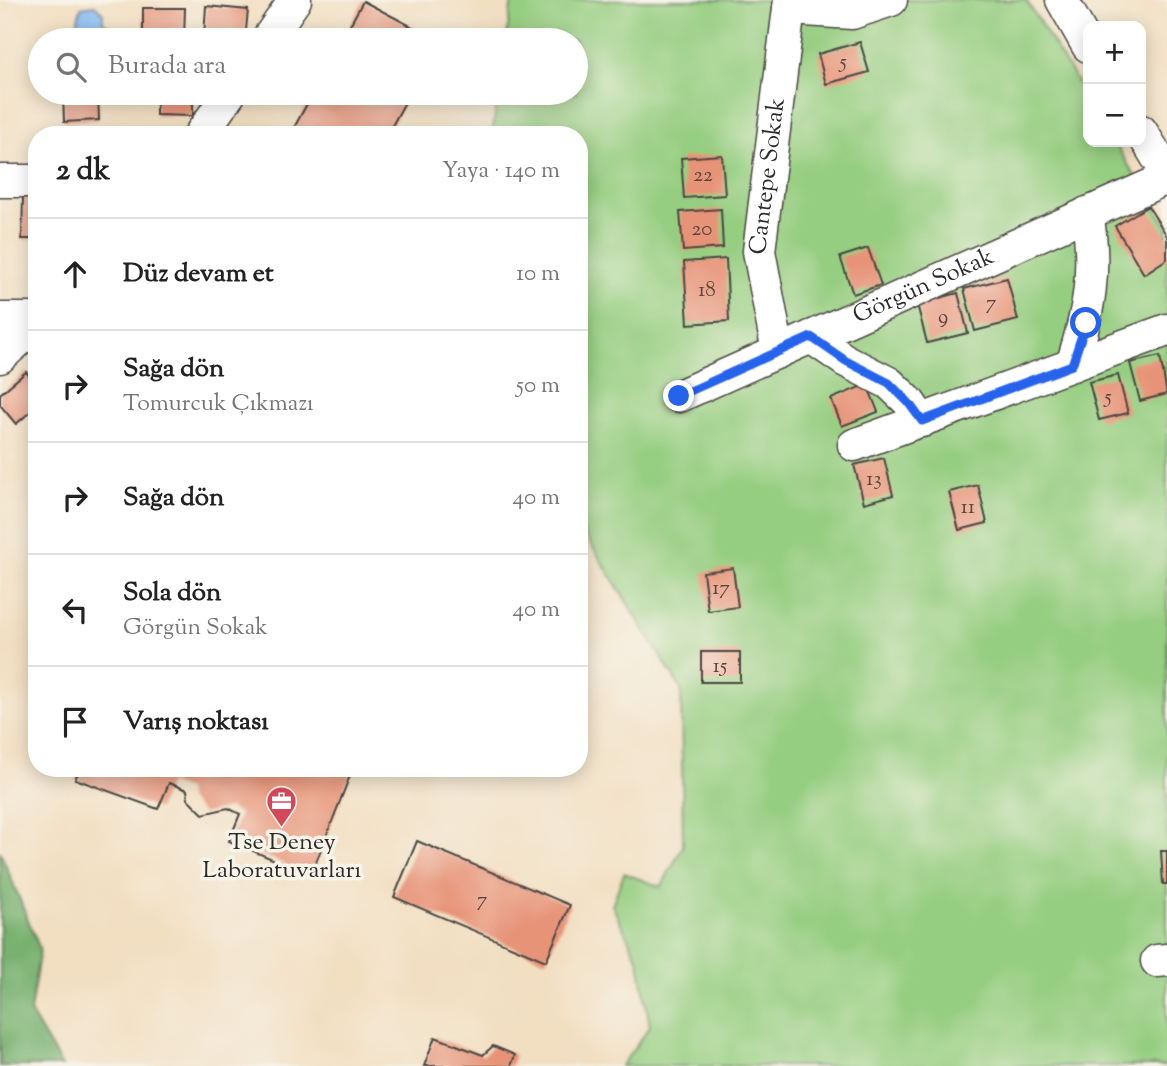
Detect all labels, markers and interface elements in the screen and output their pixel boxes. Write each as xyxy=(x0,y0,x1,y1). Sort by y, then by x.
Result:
map controls xyxy=(1083,21,1146,147)
button: + xyxy=(1083,21,1146,84)
search box xyxy=(28,28,588,105)
icon: search xyxy=(52,48,90,86)
text: Burada ara xyxy=(108,48,226,85)
house number: 5 xyxy=(838,48,847,78)
button: − xyxy=(1083,84,1146,147)
street label: Cantepe Sokak xyxy=(742,96,795,257)
text: 2 dk xyxy=(56,150,110,193)
text: Yaya · 140 m xyxy=(442,155,560,188)
house number: 22 xyxy=(693,161,713,191)
house number: 20 xyxy=(692,215,712,245)
street label: Görgün Sokak xyxy=(848,240,1000,333)
icon: ahead xyxy=(56,255,94,293)
text: Düz devam et xyxy=(123,256,274,293)
text: 10 m xyxy=(516,258,560,291)
house number: 18 xyxy=(698,276,716,306)
house number: 7 xyxy=(986,289,997,319)
house number: 9 xyxy=(938,303,948,333)
route start xyxy=(1070,307,1101,338)
text: Sağa dön xyxy=(123,351,224,388)
icon: right xyxy=(56,367,94,405)
text: 50 m xyxy=(516,370,560,403)
route end xyxy=(663,380,694,411)
house number: 5 xyxy=(1103,383,1112,413)
text: Tomurcuk Çıkmazı xyxy=(123,388,314,421)
house number: 13 xyxy=(866,465,882,495)
icon: right xyxy=(56,479,94,517)
text: Sağa dön xyxy=(123,480,224,517)
text: 40 m xyxy=(513,482,560,515)
house number: 11 xyxy=(961,493,975,523)
house number: 17 xyxy=(712,574,730,604)
text: Sola dön xyxy=(123,575,221,612)
icon: left xyxy=(56,591,94,629)
text: 40 m xyxy=(513,594,560,627)
text: Görgün Sokak xyxy=(123,612,268,645)
house number: 15 xyxy=(713,652,727,682)
icon: arrive xyxy=(56,703,94,741)
text: Varış noktası xyxy=(123,704,269,741)
office icon: Tse Deney Laboratuvarları xyxy=(265,784,299,828)
place label: Tse Deney Laboratuvarları xyxy=(203,826,362,888)
house number: 7 xyxy=(477,886,488,916)

